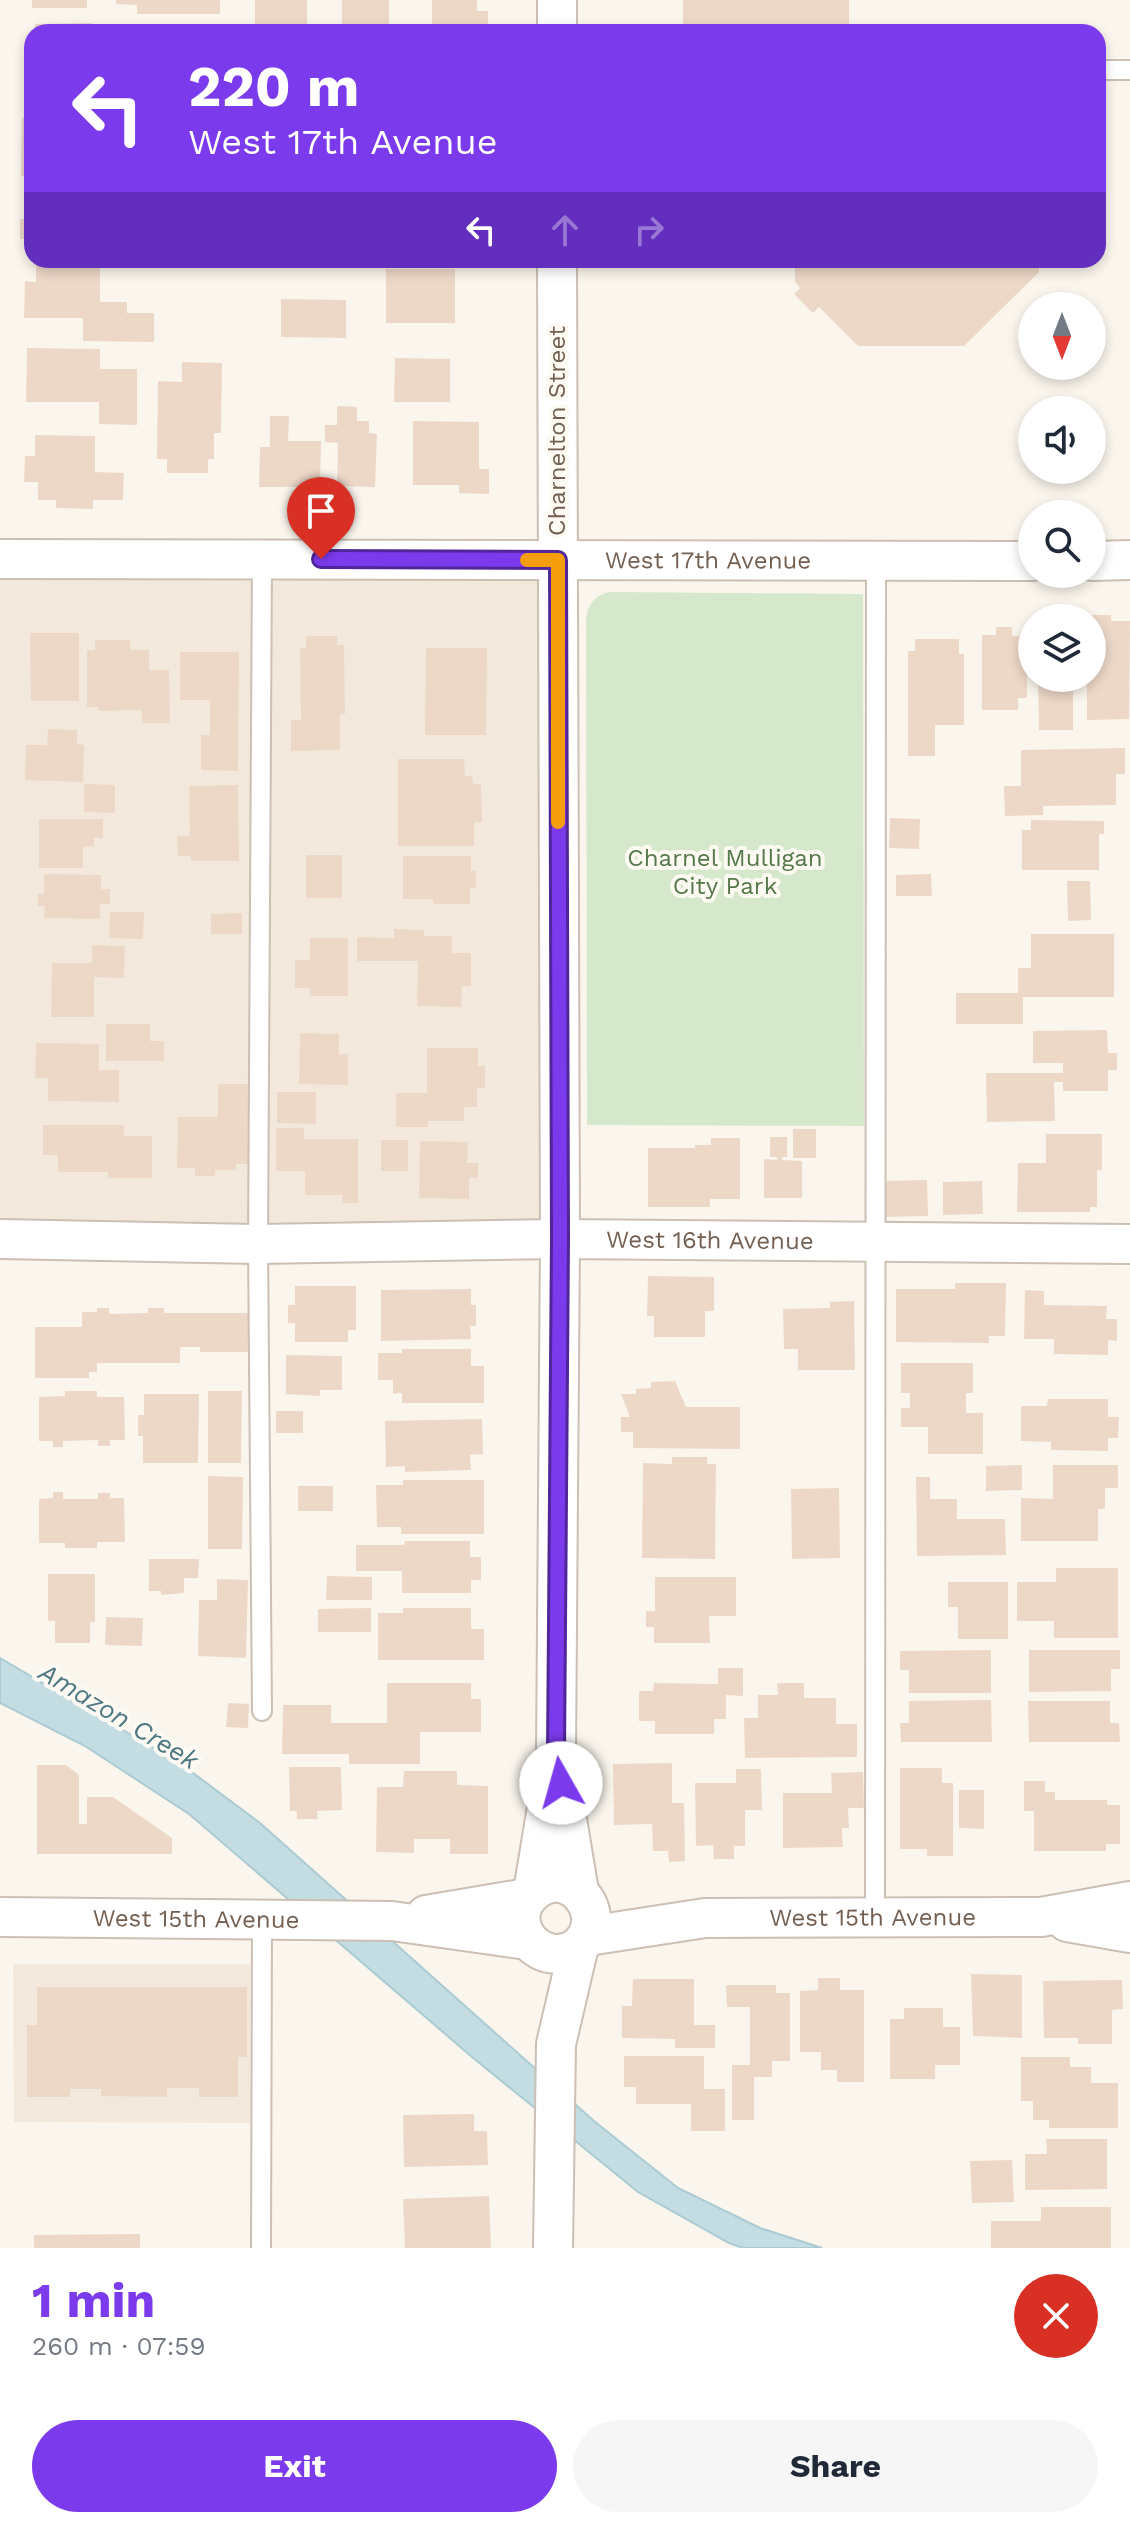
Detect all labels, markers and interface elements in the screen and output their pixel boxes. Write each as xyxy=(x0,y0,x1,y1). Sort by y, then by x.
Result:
text: 220 m xyxy=(188,54,360,120)
icon: left xyxy=(56,56,160,160)
text: West 17th Avenue xyxy=(188,121,498,163)
icon: left xyxy=(459,208,503,252)
icon: ahead xyxy=(543,208,587,252)
icon: right xyxy=(627,208,671,252)
north arrow xyxy=(1018,292,1106,380)
map controls xyxy=(1018,292,1106,692)
street label: Charnelton Street xyxy=(543,326,571,536)
button: sound xyxy=(1018,396,1106,484)
pin xyxy=(287,477,355,559)
icon: arrive xyxy=(299,489,343,533)
button: search xyxy=(1018,500,1106,588)
street label: West 17th Avenue xyxy=(605,546,811,575)
button: layers xyxy=(1018,604,1106,692)
park label: Charnel Mulligan City Park xyxy=(627,844,823,900)
street label: West 16th Avenue xyxy=(606,1225,814,1255)
water label: Amazon Creek xyxy=(33,1656,205,1776)
position arrow xyxy=(519,1741,603,1825)
street label: West 15th Avenue xyxy=(769,1903,976,1932)
street label: West 15th Avenue xyxy=(92,1904,300,1934)
text: 1 min xyxy=(32,2272,155,2329)
button: close xyxy=(1014,2274,1098,2358)
text: 260 m · 07:59 xyxy=(32,2331,206,2361)
button: Exit xyxy=(32,2420,557,2512)
button: Share xyxy=(573,2420,1098,2512)

